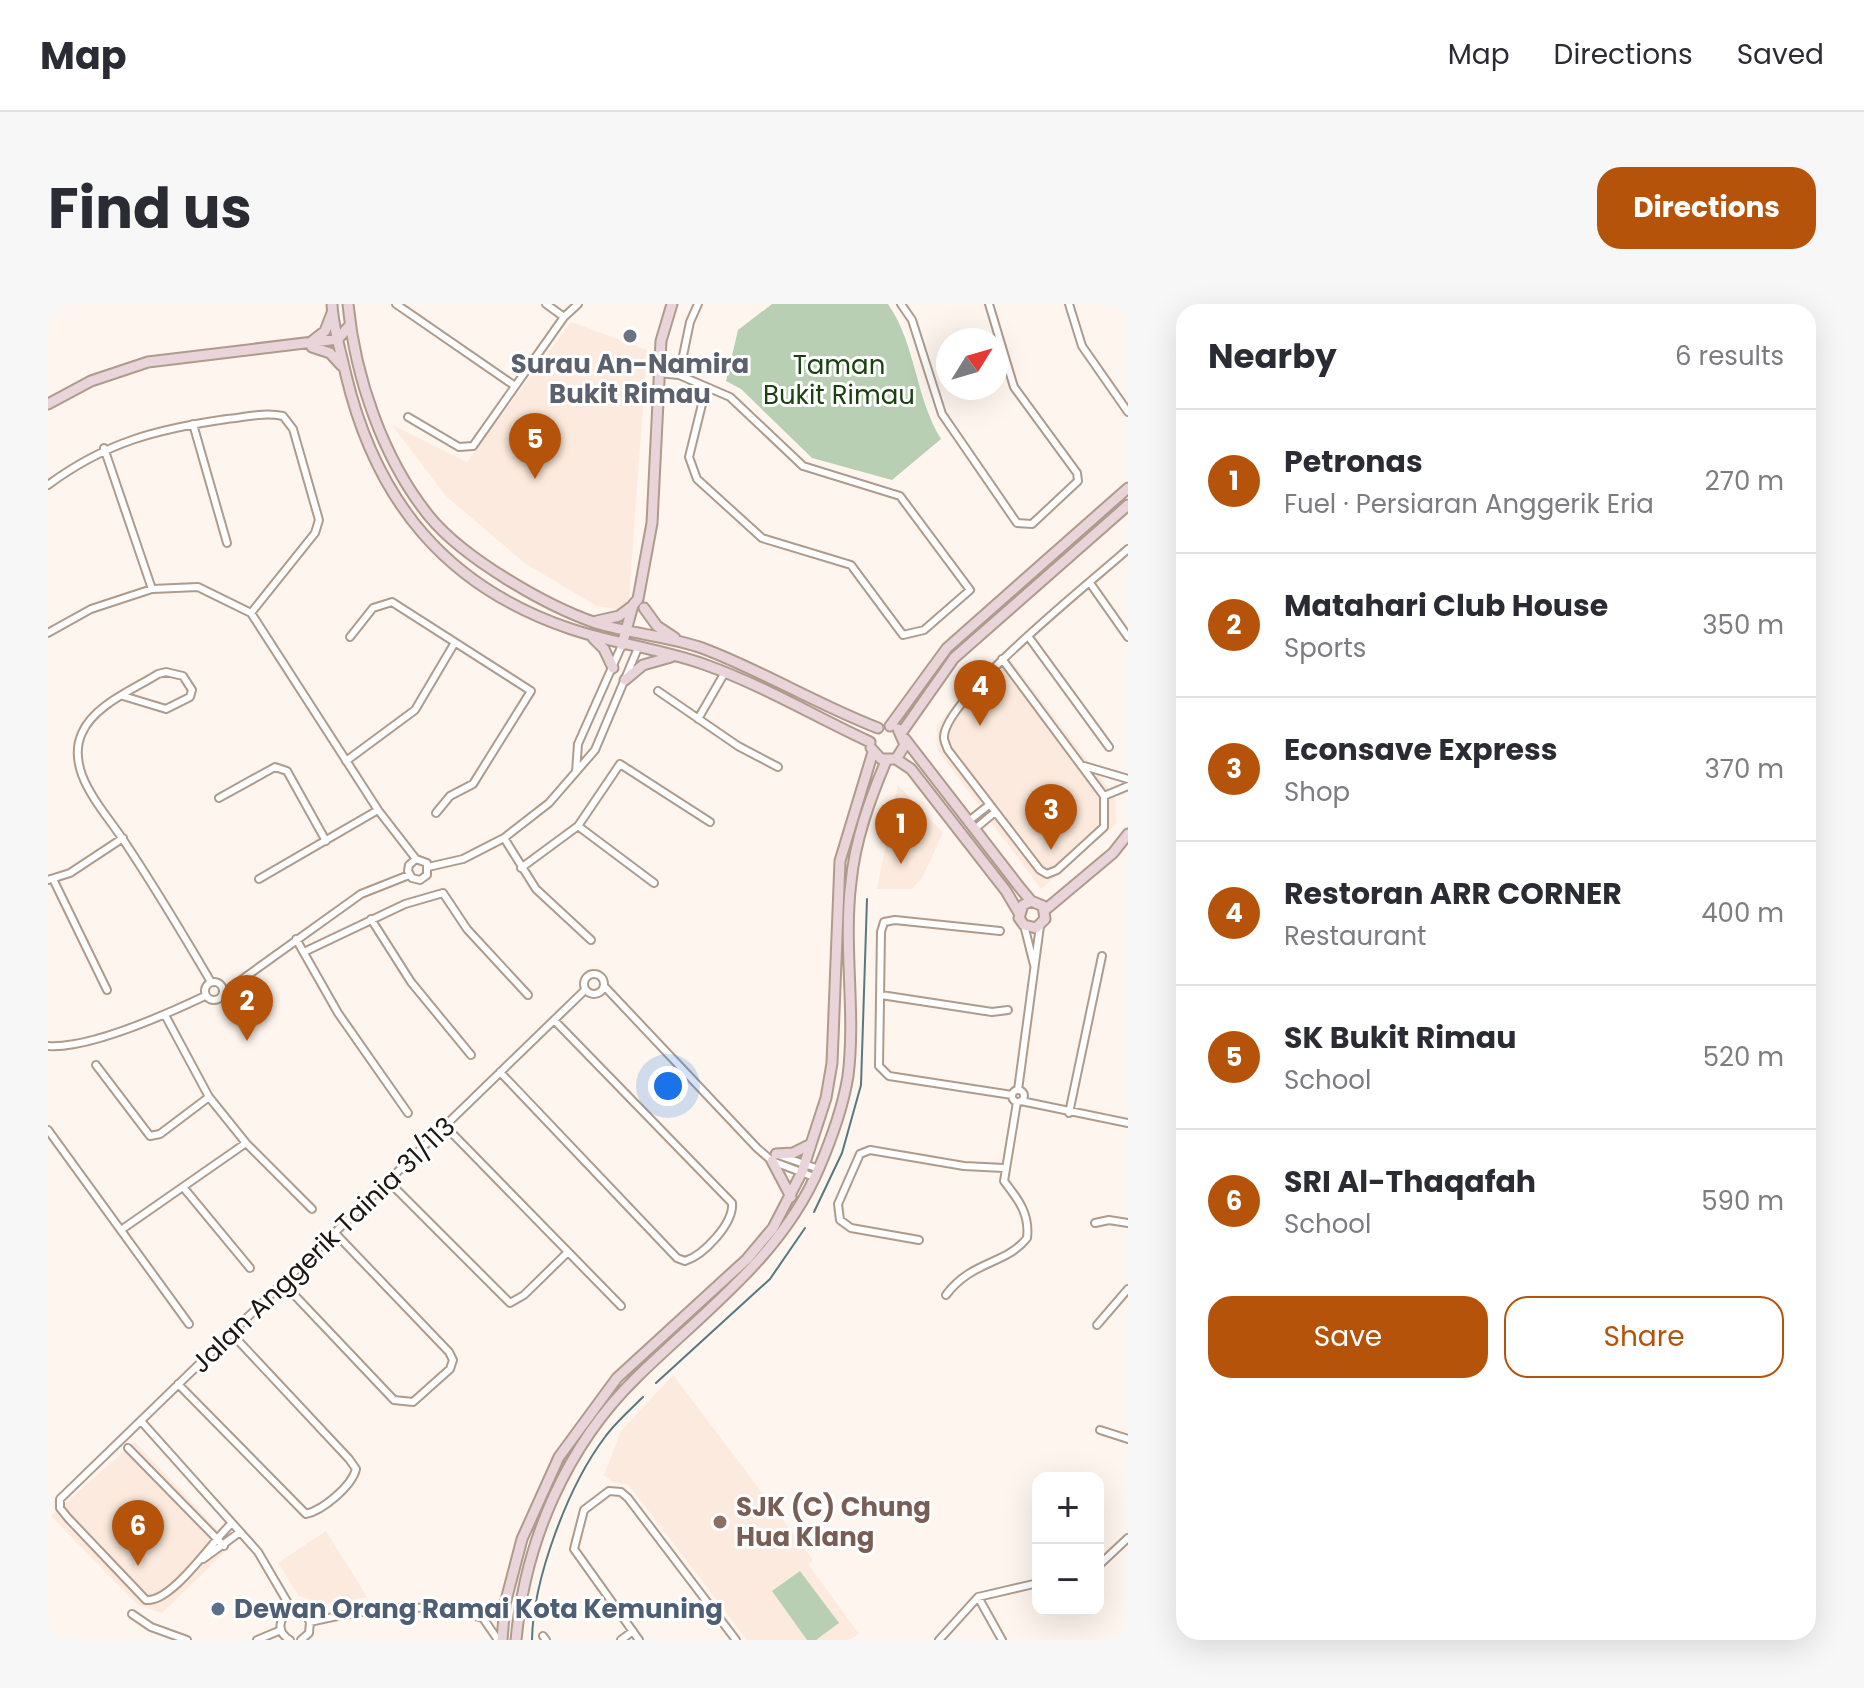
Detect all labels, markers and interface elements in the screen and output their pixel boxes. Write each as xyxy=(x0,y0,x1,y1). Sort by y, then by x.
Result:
text: Map xyxy=(40,29,127,82)
text: Map xyxy=(1448,35,1510,74)
text: Directions xyxy=(1554,35,1693,74)
text: Saved xyxy=(1737,35,1824,74)
button: Directions xyxy=(1597,167,1816,249)
text: Find us xyxy=(48,169,252,248)
marker: Surau An-Namira Bukit Rimau xyxy=(621,327,639,345)
north arrow xyxy=(936,328,1008,400)
text: Nearby xyxy=(1208,332,1337,380)
text: 6 results xyxy=(1675,338,1784,374)
place label: Surau An-Namira Bukit Rimau xyxy=(511,346,749,412)
park label: Taman Bukit Rimau xyxy=(763,347,915,413)
pin: 5 xyxy=(509,413,561,479)
text: Petronas xyxy=(1284,440,1423,483)
text: 1 xyxy=(1229,463,1239,499)
text: 270 m xyxy=(1705,463,1784,499)
text: Fuel · Persiaran Anggerik Eria xyxy=(1284,486,1654,522)
text: Matahari Club House xyxy=(1284,584,1608,627)
text: 2 xyxy=(1227,607,1241,643)
text: 350 m xyxy=(1702,607,1784,643)
text: Sports xyxy=(1284,630,1366,666)
pin: 4 xyxy=(954,660,1006,726)
text: Econsave Express xyxy=(1284,728,1557,771)
text: 3 xyxy=(1226,751,1242,787)
text: 370 m xyxy=(1704,751,1784,787)
text: Shop xyxy=(1284,774,1350,810)
pin: 3 xyxy=(1025,784,1077,850)
pin: 1 xyxy=(875,798,927,864)
text: Restoran ARR CORNER xyxy=(1284,872,1622,915)
text: 4 xyxy=(1225,895,1243,931)
text: 400 m xyxy=(1701,895,1784,931)
text: Restaurant xyxy=(1284,918,1427,954)
pin: 2 xyxy=(221,975,273,1041)
text: SK Bukit Rimau xyxy=(1284,1016,1516,1059)
text: 5 xyxy=(1226,1039,1242,1075)
text: 520 m xyxy=(1703,1039,1784,1075)
text: School xyxy=(1284,1062,1371,1098)
your location xyxy=(648,1066,688,1106)
street label: Jalan Anggerik Tainia 31/113 xyxy=(183,1109,463,1381)
text: SRI Al-Thaqafah xyxy=(1284,1160,1536,1203)
text: 6 xyxy=(1226,1183,1242,1219)
text: 590 m xyxy=(1701,1183,1784,1219)
text: School xyxy=(1284,1206,1371,1242)
button: Save xyxy=(1208,1296,1488,1378)
button: Share xyxy=(1504,1296,1784,1378)
map controls xyxy=(1032,1472,1104,1616)
button: + xyxy=(1032,1472,1104,1544)
place label: SJK (C) Chung Hua Klang xyxy=(736,1489,931,1555)
pin: 6 xyxy=(112,1500,164,1566)
marker: SJK (C) Chung Hua Klang xyxy=(711,1513,729,1531)
button: − xyxy=(1032,1544,1104,1616)
place label: Dewan Orang Ramai Kota Kemuning xyxy=(234,1591,723,1627)
marker: Dewan Orang Ramai Kota Kemuning xyxy=(209,1600,227,1618)

